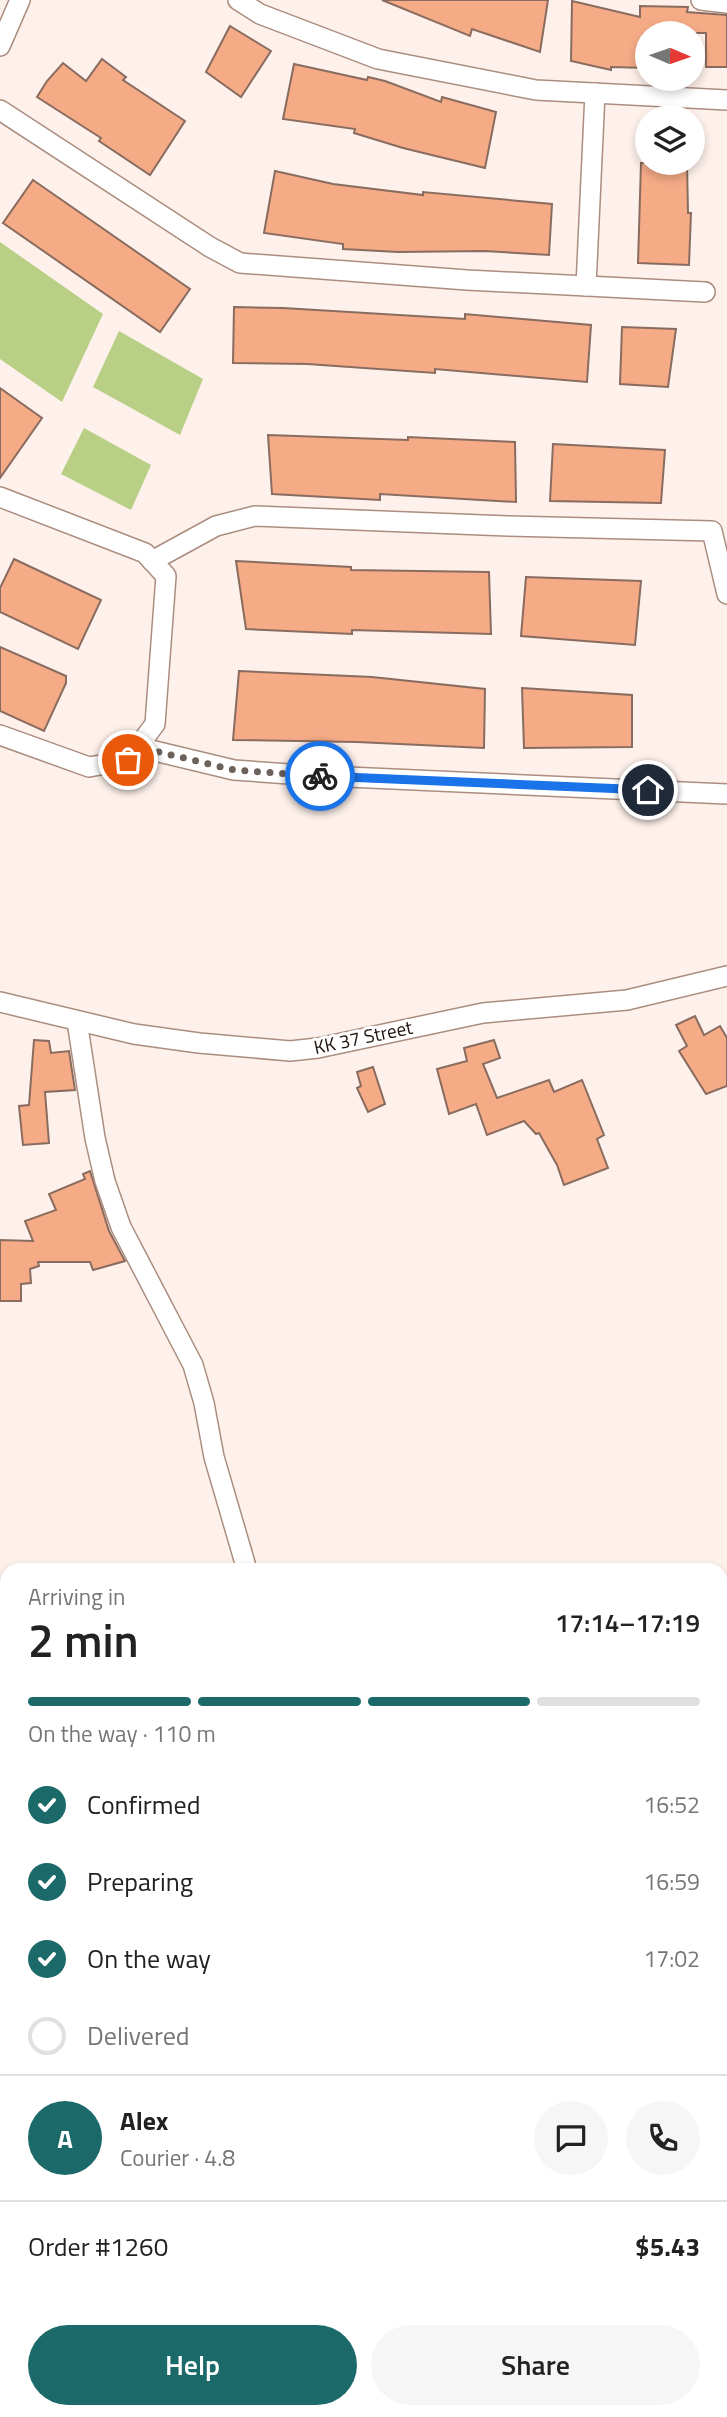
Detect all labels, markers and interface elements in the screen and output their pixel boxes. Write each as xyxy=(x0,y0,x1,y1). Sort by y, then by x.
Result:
north arrow xyxy=(635,21,705,91)
map controls xyxy=(635,21,705,175)
button: layers xyxy=(635,105,705,175)
pin xyxy=(98,730,158,790)
icon: bag xyxy=(109,741,147,779)
courier xyxy=(285,741,355,811)
icon: bike xyxy=(301,757,339,795)
pin xyxy=(618,760,678,820)
icon: home xyxy=(629,771,667,809)
street label: KK 37 Street xyxy=(311,1012,415,1061)
text: Arriving in xyxy=(28,1579,125,1614)
text: 17:14–17:19 xyxy=(555,1603,700,1642)
text: 2 min xyxy=(28,1605,139,1675)
text: On the way · 110 m xyxy=(28,1716,216,1751)
text: Confirmed xyxy=(87,1785,201,1824)
icon: check xyxy=(28,1786,66,1824)
text: 16:52 xyxy=(643,1787,700,1822)
text: Preparing xyxy=(87,1862,193,1901)
icon: check xyxy=(28,1863,66,1901)
text: 16:59 xyxy=(643,1864,700,1899)
text: On the way xyxy=(87,1939,211,1978)
icon: check xyxy=(28,1940,66,1978)
text: 17:02 xyxy=(643,1941,700,1976)
text: Delivered xyxy=(87,2016,190,2055)
text: Alex xyxy=(120,2101,168,2140)
button: chat xyxy=(534,2101,608,2175)
button: phone xyxy=(626,2101,700,2175)
text: A xyxy=(57,2119,73,2158)
text: Courier · 4.8 xyxy=(120,2140,235,2175)
text: Order #1260 xyxy=(28,2227,168,2266)
text: $5.43 xyxy=(635,2227,700,2266)
button: Help xyxy=(28,2325,357,2405)
button: Share xyxy=(371,2325,700,2405)

